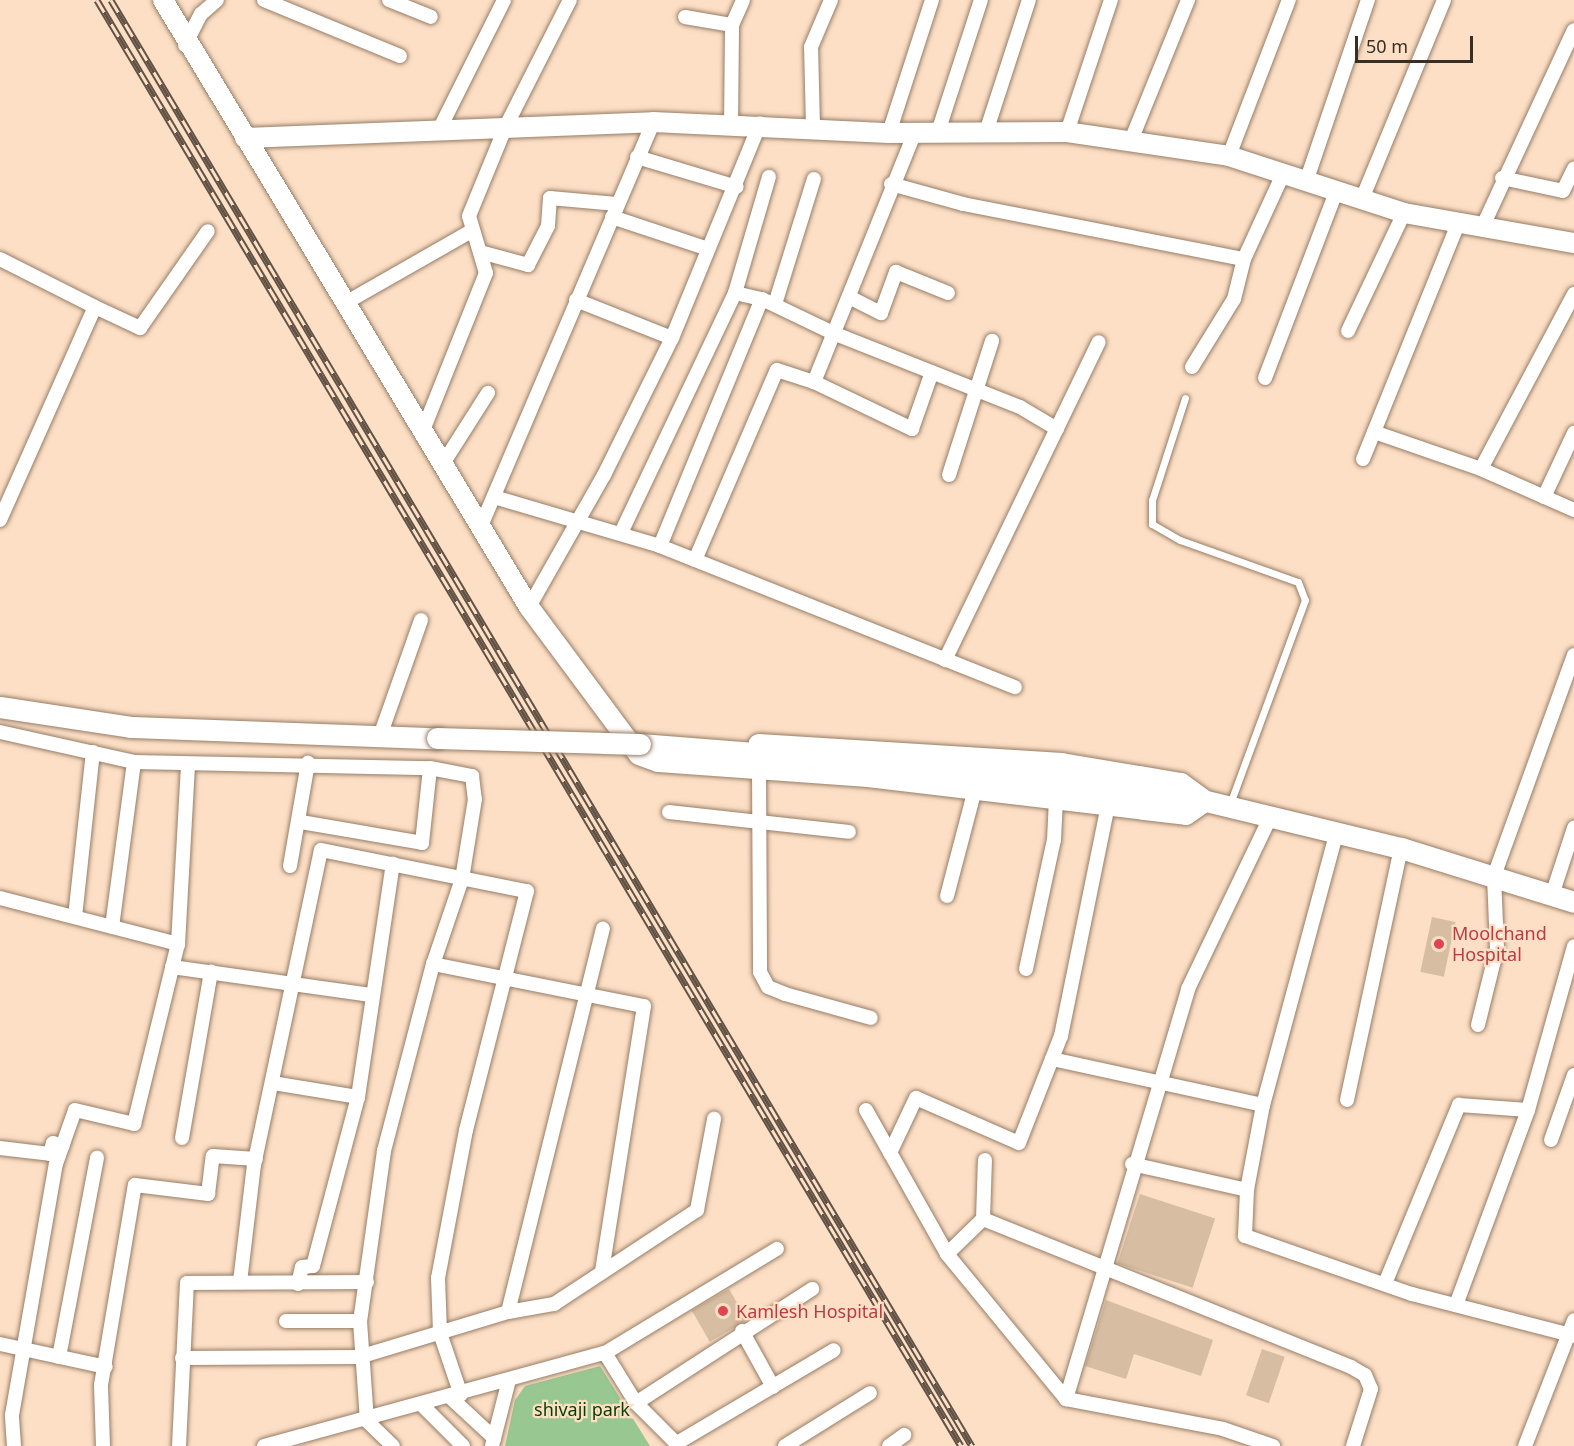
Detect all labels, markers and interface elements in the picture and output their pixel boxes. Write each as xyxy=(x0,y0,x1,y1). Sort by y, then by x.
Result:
scale bar xyxy=(1358,24,1476,62)
text: 50 m xyxy=(1366,34,1408,58)
place label: Moolchand Hospital xyxy=(1452,923,1547,966)
marker: Moolchand Hospital xyxy=(1430,935,1448,953)
place label: Kamlesh Hospital xyxy=(736,1300,883,1322)
marker: Kamlesh Hospital xyxy=(714,1302,732,1320)
park label: shivaji park xyxy=(534,1398,630,1420)

